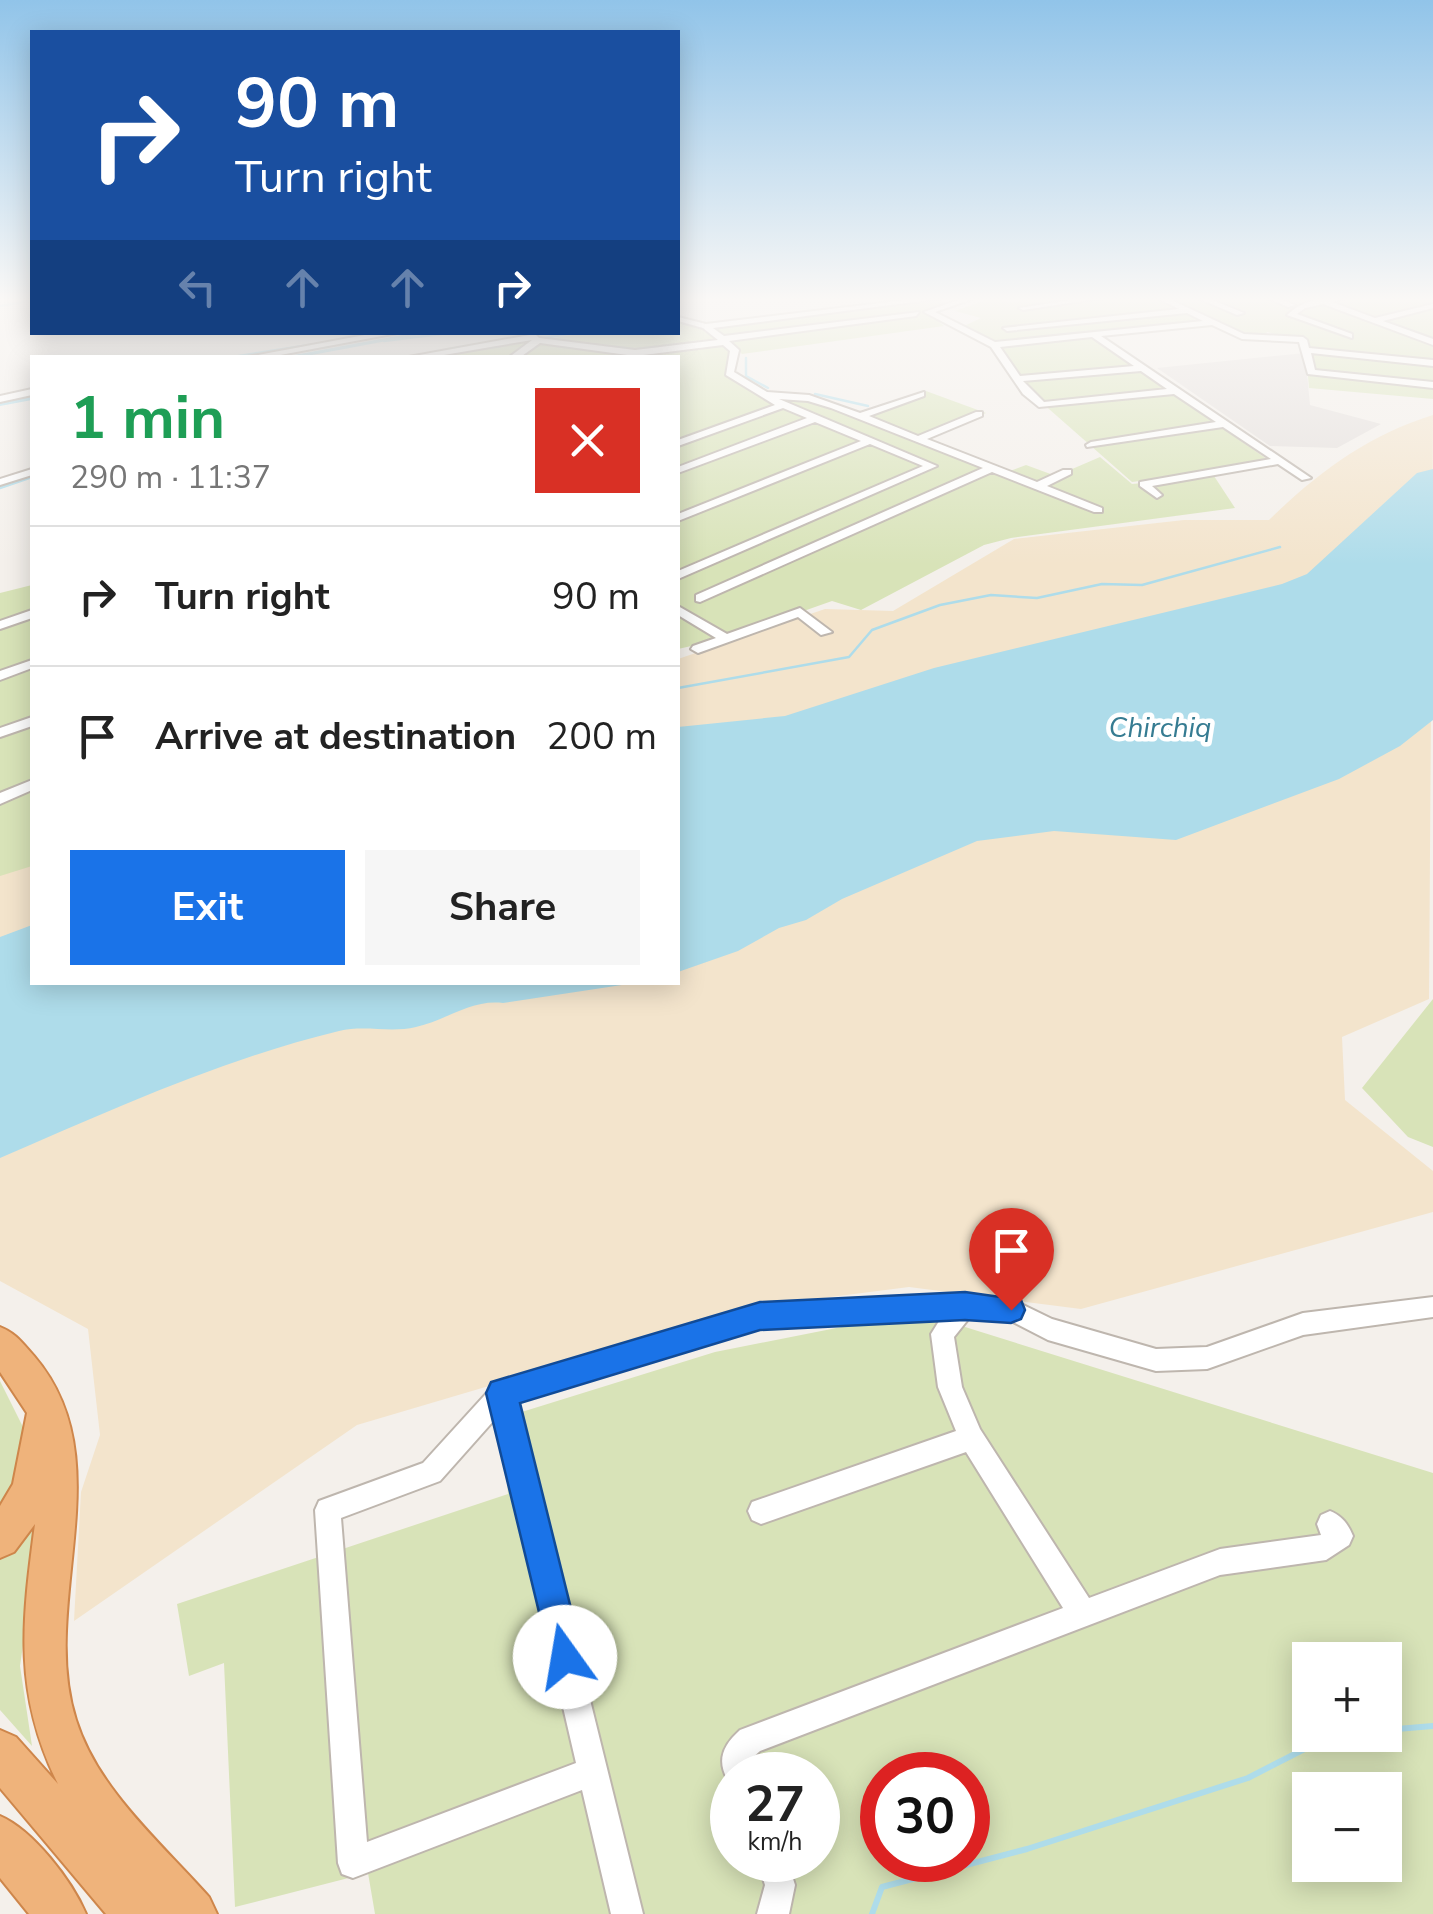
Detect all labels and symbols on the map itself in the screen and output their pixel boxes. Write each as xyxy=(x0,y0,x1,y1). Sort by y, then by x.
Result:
water label: Chirchiq xyxy=(1109,709,1211,747)
pin xyxy=(969,1208,1054,1311)
position arrow xyxy=(513,1605,617,1709)
speed limit sign: 30 xyxy=(860,1752,990,1882)

